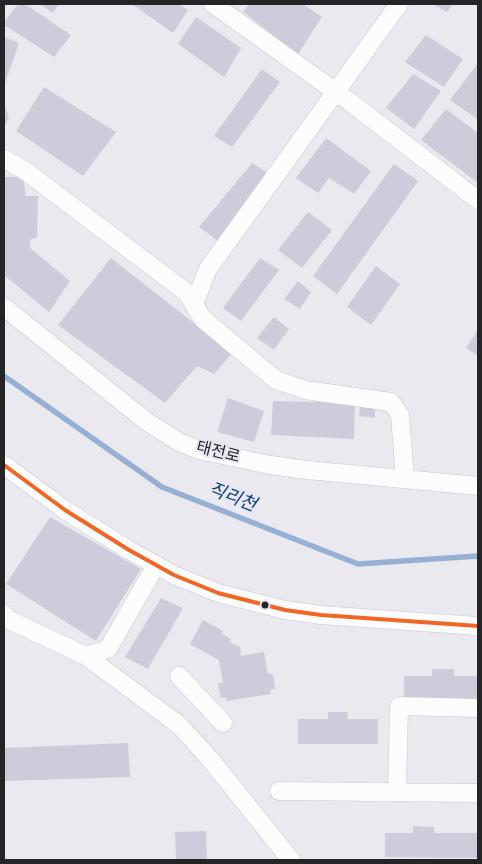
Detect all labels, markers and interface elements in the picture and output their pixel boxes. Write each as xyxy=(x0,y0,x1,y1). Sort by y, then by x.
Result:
street label: 태전로 xyxy=(194,438,242,468)
water label: 직리천 xyxy=(205,479,259,517)
unlabelled marker xyxy=(260,600,270,610)

